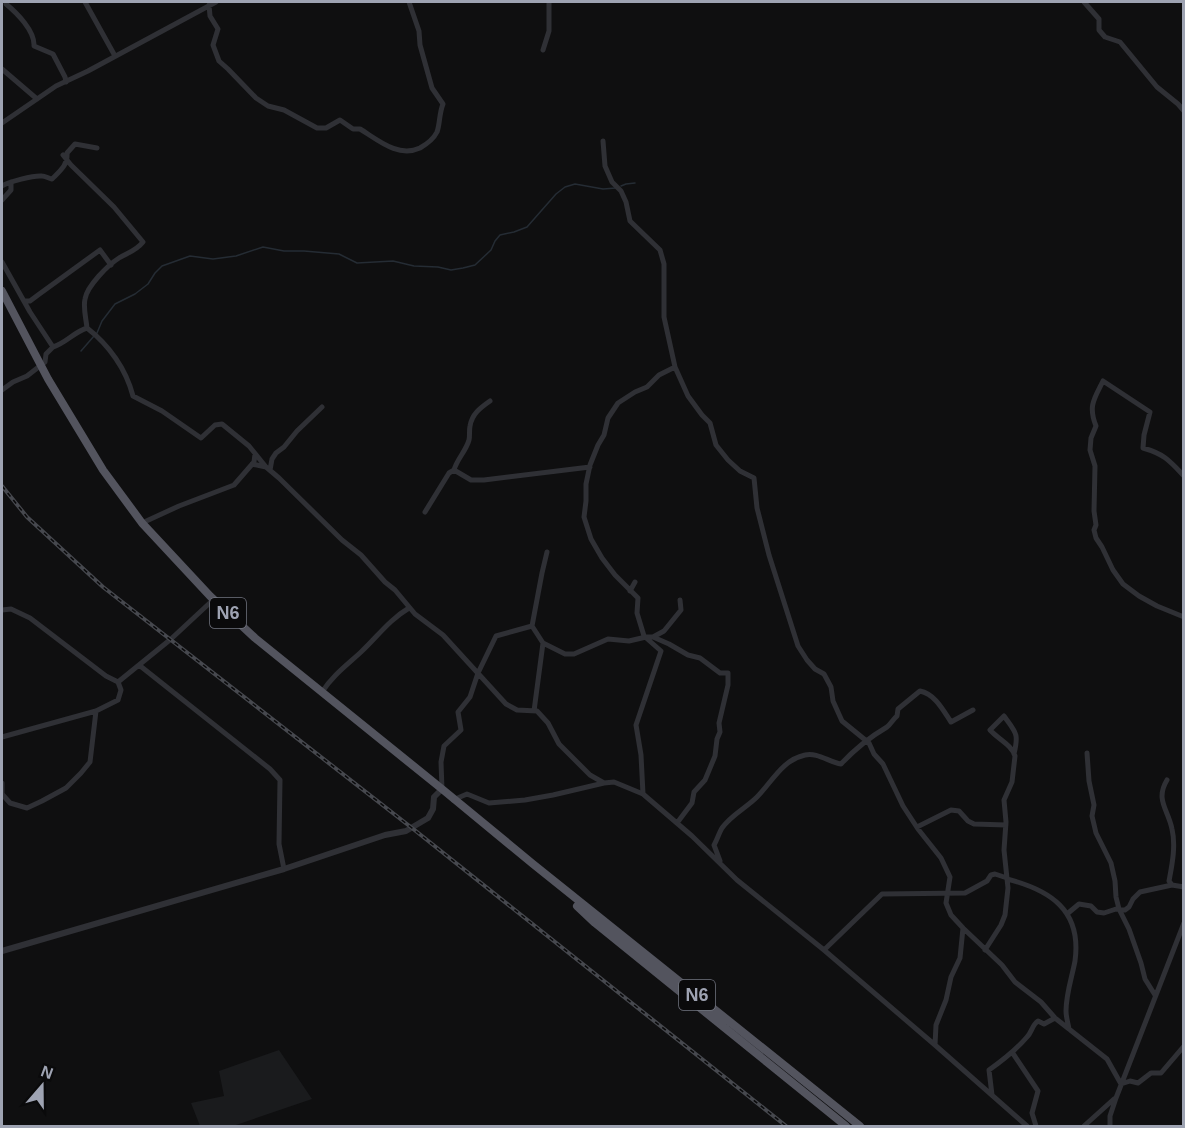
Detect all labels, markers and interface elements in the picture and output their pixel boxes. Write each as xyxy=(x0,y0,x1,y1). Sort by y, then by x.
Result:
road number: N6 xyxy=(210,598,246,628)
road number: N6 xyxy=(679,980,715,1010)
north arrow xyxy=(12,1056,72,1116)
text: N xyxy=(39,1062,55,1082)

